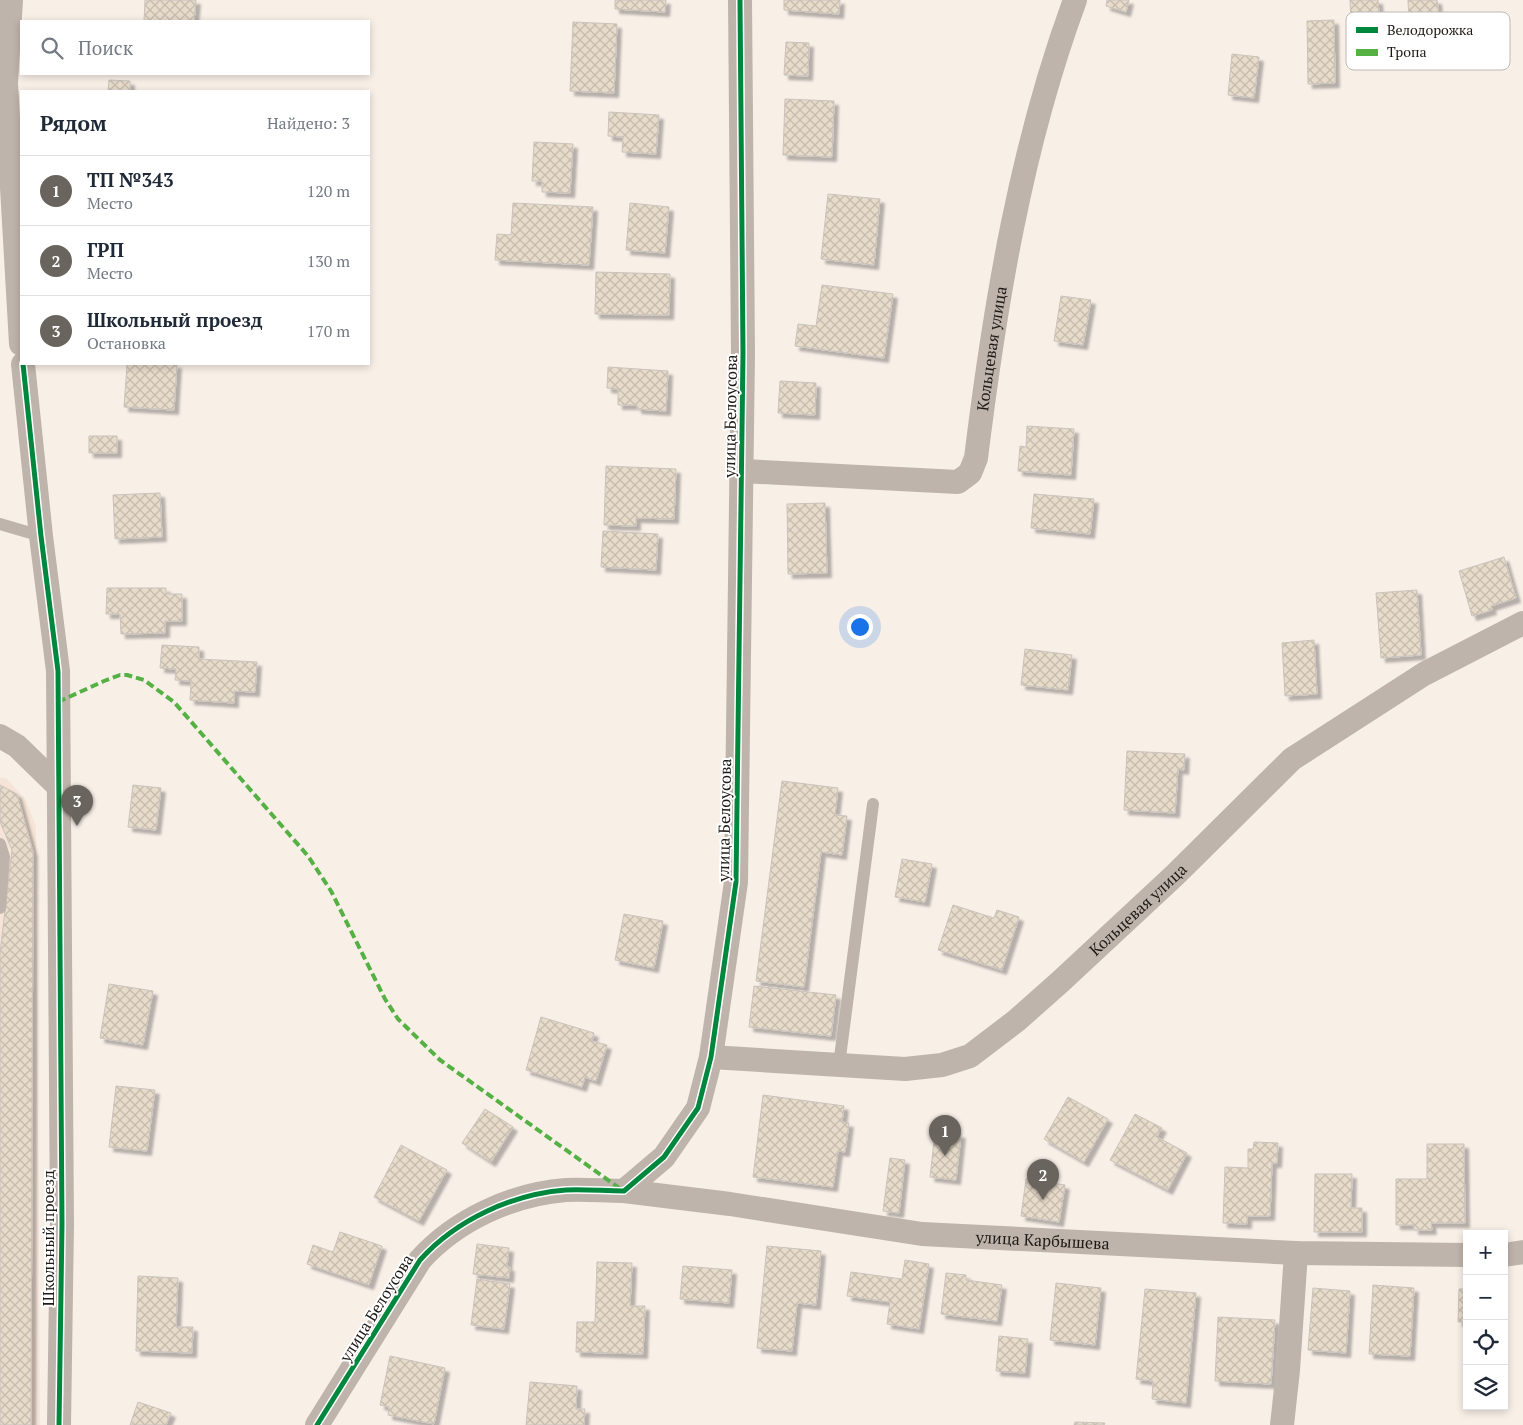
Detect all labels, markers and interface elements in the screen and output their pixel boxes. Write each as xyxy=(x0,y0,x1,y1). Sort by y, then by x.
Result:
legend xyxy=(1346,12,1510,70)
search box xyxy=(20,20,370,75)
text: Велодорожка xyxy=(1387,20,1473,39)
icon: search xyxy=(38,34,66,62)
text: Поиск xyxy=(78,35,133,60)
text: Тропа xyxy=(1387,42,1427,61)
text: Рядом xyxy=(40,109,107,137)
text: Найдено: 3 xyxy=(267,112,350,134)
text: ТП №343 xyxy=(87,167,174,192)
text: 1 xyxy=(51,180,61,202)
text: 120 m xyxy=(307,180,350,202)
text: Место xyxy=(87,192,133,214)
text: ГРП xyxy=(87,237,124,262)
text: 2 xyxy=(51,250,61,272)
text: 130 m xyxy=(307,250,350,272)
text: Место xyxy=(87,262,133,284)
street label: Кольцевая улица xyxy=(971,284,1012,412)
text: Школьный проезд xyxy=(87,307,263,332)
text: 3 xyxy=(51,320,61,342)
text: 170 m xyxy=(307,320,350,342)
text: Остановка xyxy=(87,332,166,354)
street label: улица Белоусова xyxy=(718,354,742,479)
your location xyxy=(847,614,873,640)
street label: улица Белоусова xyxy=(712,758,736,883)
pin: 3 xyxy=(61,785,93,826)
street label: Кольцевая улица xyxy=(1084,858,1192,960)
pin: 1 xyxy=(929,1115,961,1156)
pin: 2 xyxy=(1027,1159,1059,1200)
street label: Школьный проезд xyxy=(37,1170,59,1306)
street label: улица Карбышева xyxy=(974,1226,1110,1255)
map controls xyxy=(1463,1230,1508,1410)
button: + xyxy=(1463,1230,1508,1275)
street label: улица Белоусова xyxy=(334,1250,418,1367)
button: − xyxy=(1463,1275,1508,1320)
button: locate xyxy=(1463,1320,1508,1365)
button: layers xyxy=(1463,1365,1508,1410)

